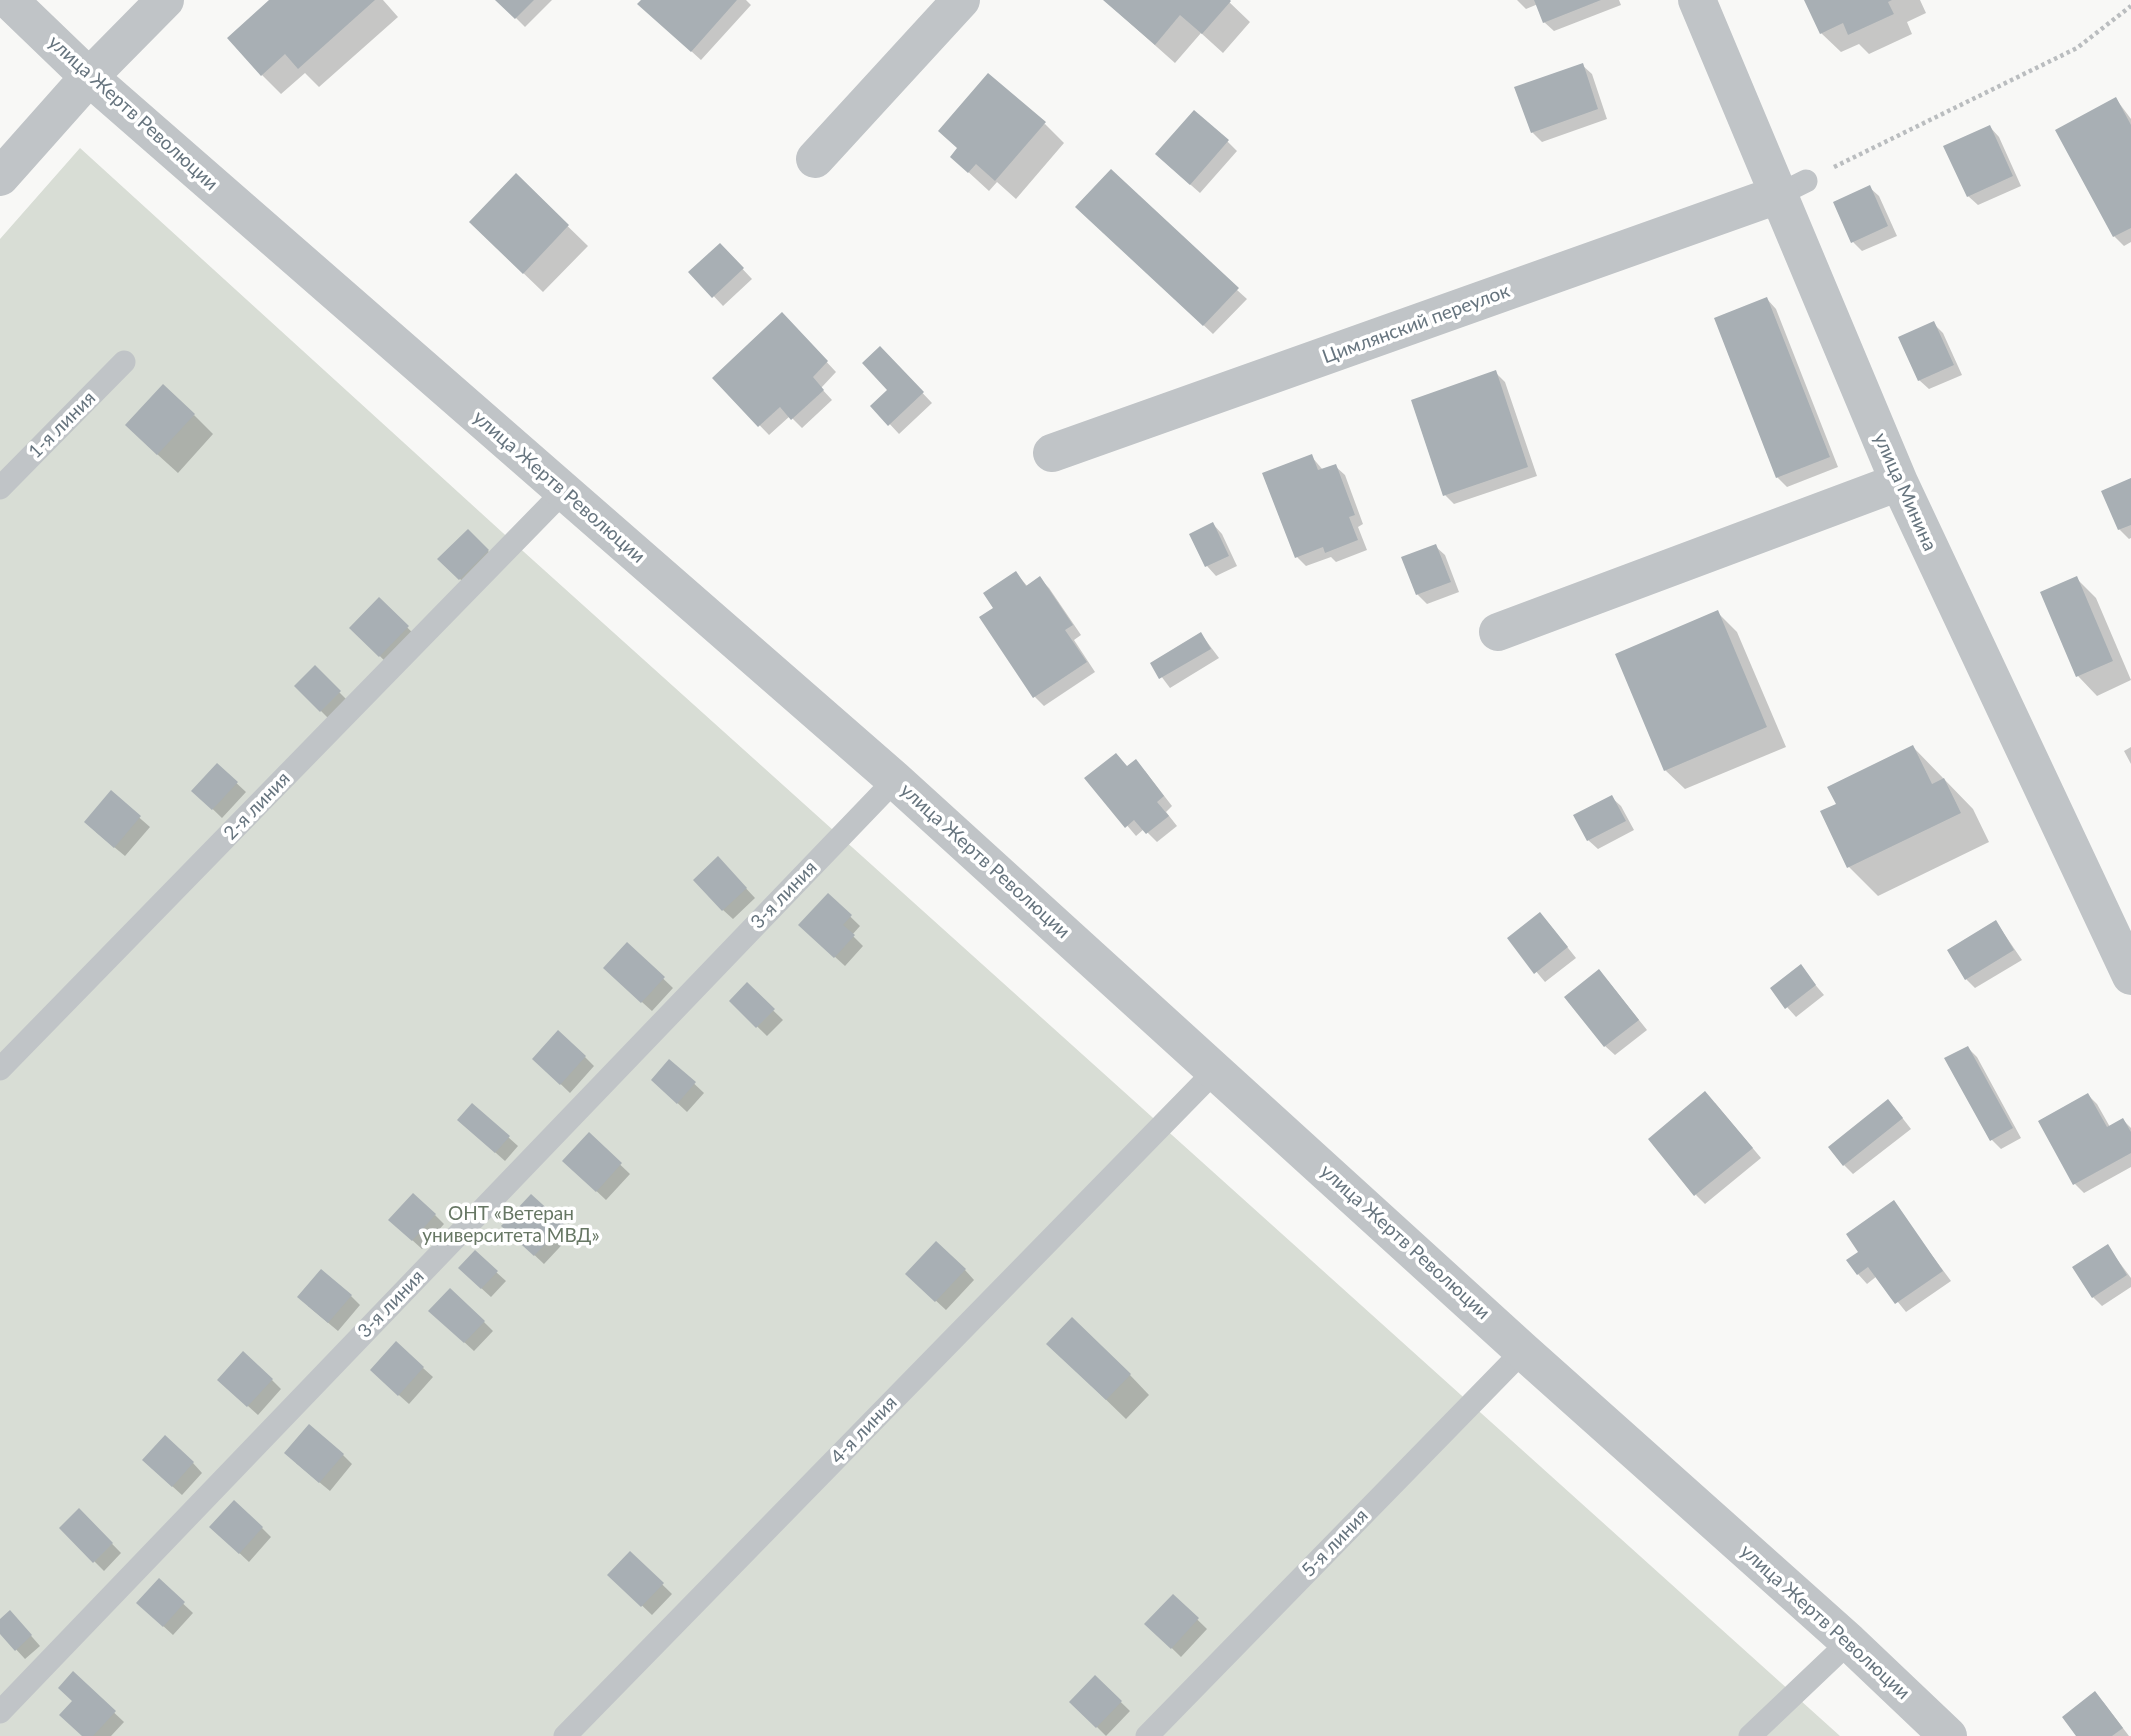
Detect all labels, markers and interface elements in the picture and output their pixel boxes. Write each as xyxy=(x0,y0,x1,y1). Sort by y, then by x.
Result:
street label: улица Жертв Революции xyxy=(44,31,222,195)
street label: Цимлянский переулок xyxy=(1319,279,1513,369)
street label: 1-я линия xyxy=(24,387,100,463)
street label: улица Жертв Революции xyxy=(468,406,650,568)
street label: улица Минина xyxy=(1869,429,1941,555)
street label: 2-я линия xyxy=(219,767,295,845)
street label: улица Жертв Революции xyxy=(896,779,1074,943)
street label: 3-я линия xyxy=(746,856,822,934)
street label: улица Жертв Революции xyxy=(1316,1160,1494,1324)
park label: ОНТ «Ветеран университета МВД» xyxy=(422,1203,600,1247)
street label: 3-я линия xyxy=(353,1265,429,1343)
street label: 4-я линия xyxy=(826,1391,902,1469)
street label: 5-я линия xyxy=(1297,1504,1373,1582)
street label: улица Жертв Революции xyxy=(1736,1540,1914,1704)

